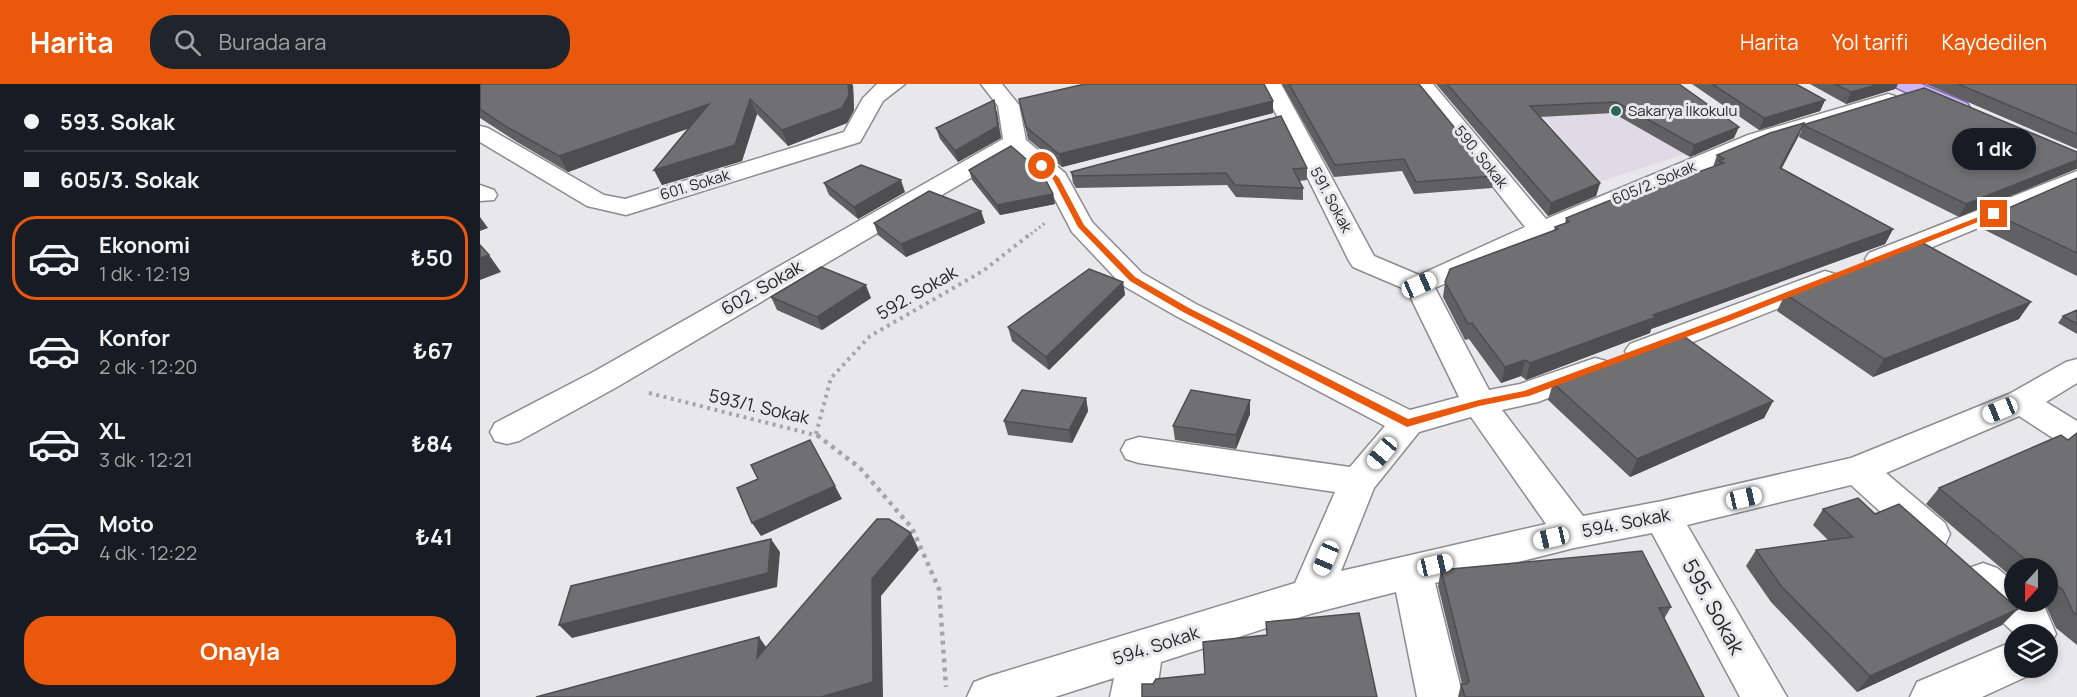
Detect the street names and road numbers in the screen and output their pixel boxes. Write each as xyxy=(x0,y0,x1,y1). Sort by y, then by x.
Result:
street label: 590. Sokak xyxy=(1450,121,1514,193)
street label: 605/2. Sokak xyxy=(1608,155,1700,210)
street label: 591. Sokak xyxy=(1305,163,1358,237)
street label: 601. Sokak xyxy=(657,164,733,205)
street label: 602. Sokak xyxy=(716,254,807,320)
street label: 592. Sokak xyxy=(872,259,962,325)
street label: 593/1. Sokak xyxy=(707,383,813,429)
street label: 594. Sokak xyxy=(1580,501,1673,542)
street label: 595. Sokak xyxy=(1676,554,1752,660)
street label: 594. Sokak xyxy=(1109,619,1203,670)

